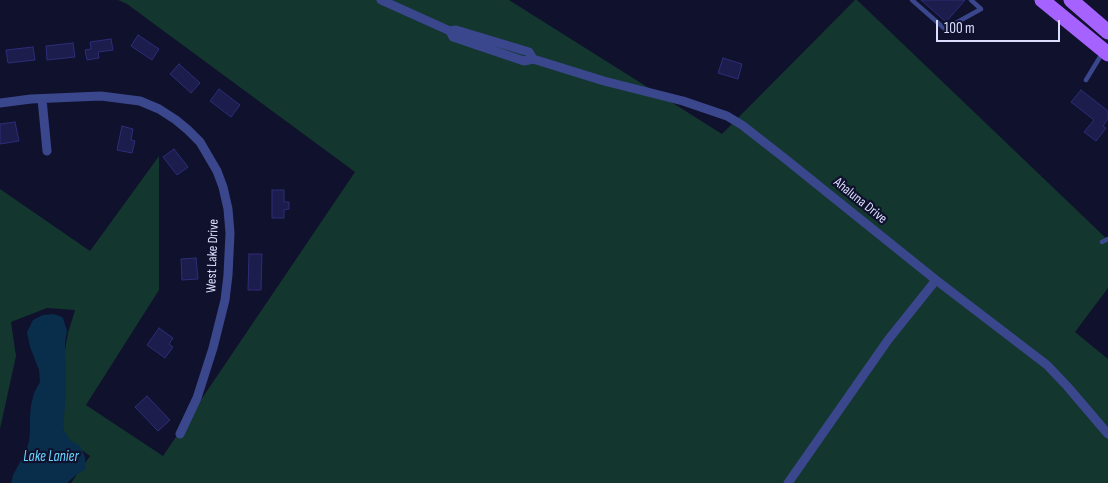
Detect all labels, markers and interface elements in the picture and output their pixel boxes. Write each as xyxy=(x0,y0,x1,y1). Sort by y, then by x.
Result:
scale bar xyxy=(938,10,1062,42)
text: 100 m xyxy=(944,19,975,38)
street label: Ahaluna Drive xyxy=(830,174,890,228)
street label: West Lake Drive xyxy=(203,219,223,293)
water label: Lake Lanier xyxy=(23,448,79,466)

